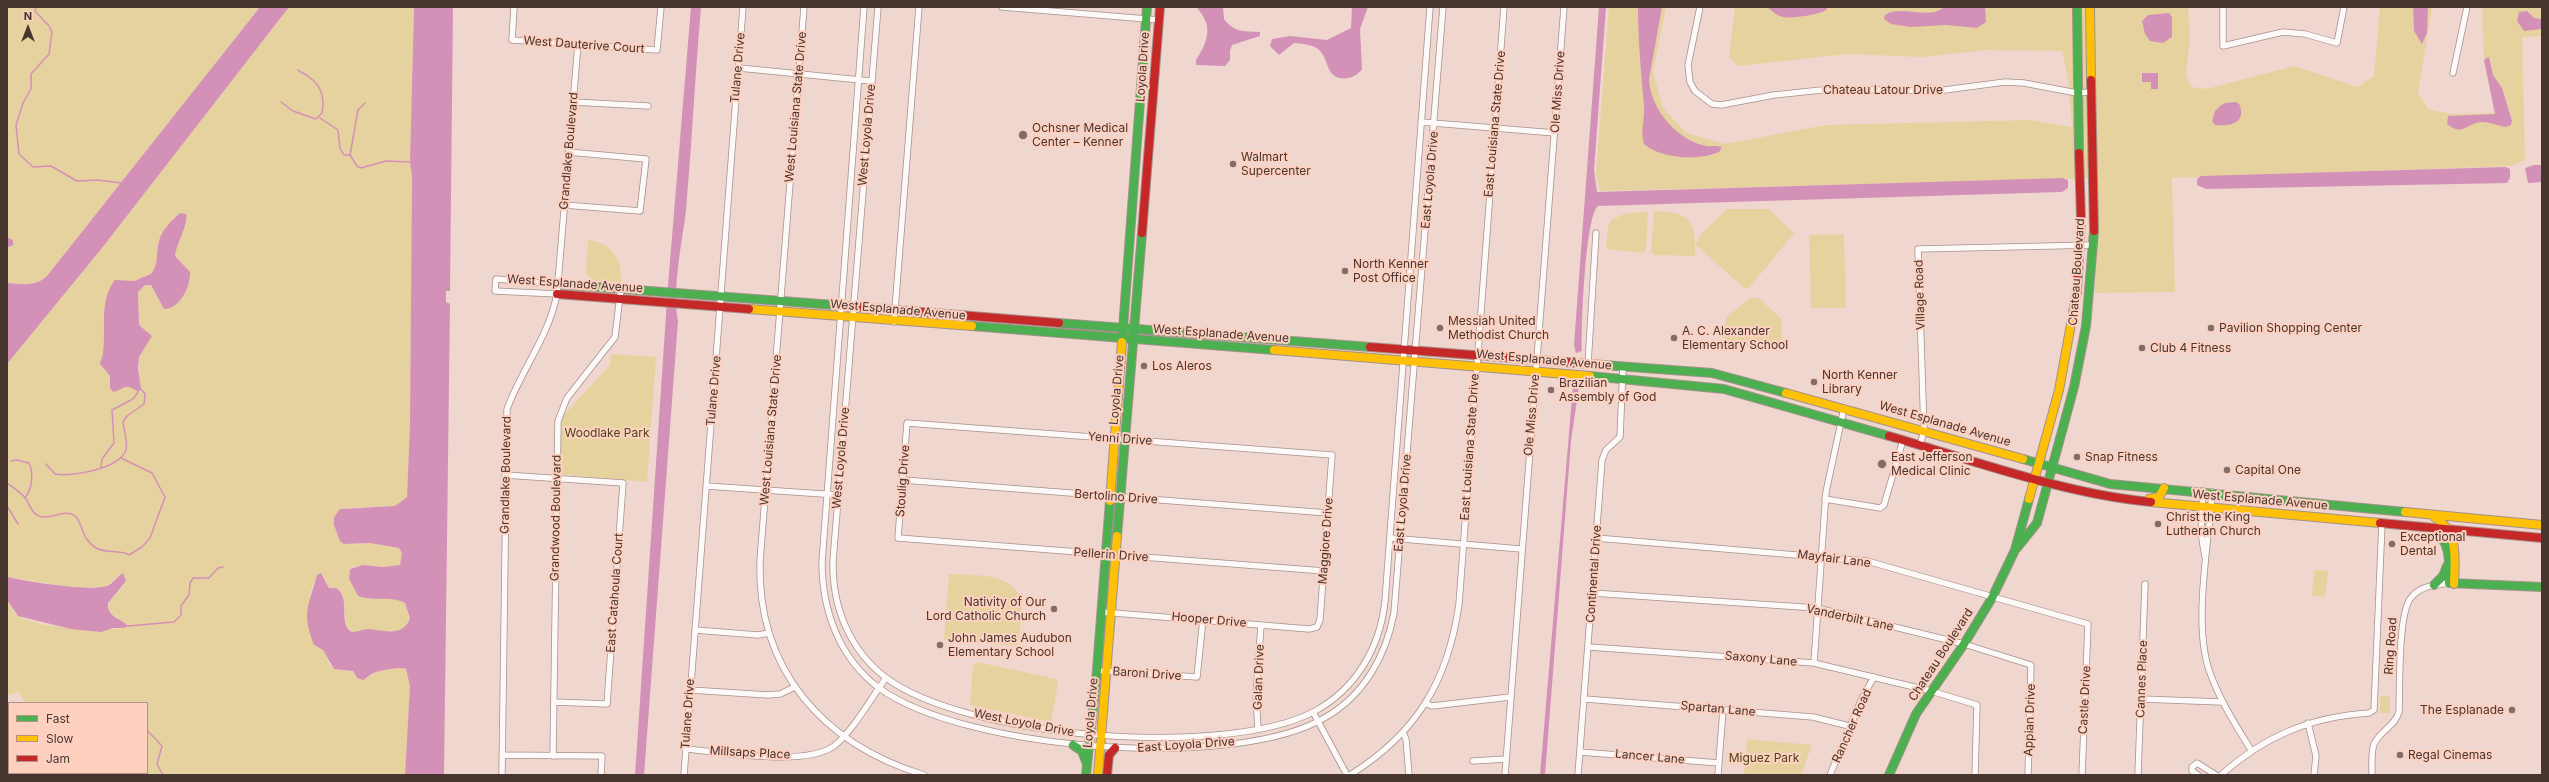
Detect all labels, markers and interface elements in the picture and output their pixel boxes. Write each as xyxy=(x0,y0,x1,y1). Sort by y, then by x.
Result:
north arrow xyxy=(8,8,48,48)
text: N xyxy=(24,9,32,23)
street label: West Louisiana State Drive xyxy=(782,31,810,183)
street label: Loyola Drive xyxy=(1133,31,1153,103)
street label: Tulane Drive xyxy=(728,32,748,104)
street label: West Dauterive Court xyxy=(523,34,645,56)
street label: East Louisiana State Drive xyxy=(1481,50,1509,198)
street label: Ole Miss Drive xyxy=(1548,51,1568,133)
street label: Chateau Latour Drive xyxy=(1823,83,1943,97)
street label: West Loyola Drive xyxy=(855,84,879,186)
street label: Grandlake Boulevard xyxy=(557,92,581,210)
place label: Ochsner Medical Center – Kenner xyxy=(1032,121,1128,149)
marker: Ochsner Medical Center – Kenner xyxy=(1017,129,1029,141)
street label: East Loyola Drive xyxy=(1419,131,1441,229)
place label: Walmart Supercenter xyxy=(1241,150,1311,178)
marker: Walmart Supercenter xyxy=(1228,159,1238,169)
street label: Chateau Boulevard xyxy=(2066,218,2088,326)
place label: North Kenner Post Office xyxy=(1353,257,1429,285)
street label: Village Road xyxy=(1912,260,1928,330)
marker: North Kenner Post Office xyxy=(1340,266,1350,276)
street label: West Esplanade Avenue xyxy=(507,272,643,296)
street label: West Esplanade Avenue xyxy=(830,297,966,323)
place label: Messiah United Methodist Church xyxy=(1448,314,1549,342)
place label: Pavilion Shopping Center xyxy=(2219,321,2362,335)
street label: West Esplanade Avenue xyxy=(1153,322,1289,346)
marker: Messiah United Methodist Church xyxy=(1435,323,1445,333)
marker: Pavilion Shopping Center xyxy=(2206,323,2216,333)
place label: A. C. Alexander Elementary School xyxy=(1682,324,1788,352)
marker: A. C. Alexander Elementary School xyxy=(1669,333,1679,343)
place label: Club 4 Fitness xyxy=(2150,341,2231,355)
marker: Club 4 Fitness xyxy=(2137,343,2147,353)
street label: West Esplanade Avenue xyxy=(1476,347,1612,373)
street label: West Louisiana State Drive xyxy=(757,354,785,506)
street label: Loyola Drive xyxy=(1107,354,1127,426)
street label: Tulane Drive xyxy=(704,355,724,427)
place label: Los Aleros xyxy=(1152,359,1212,373)
marker: Los Aleros xyxy=(1139,361,1149,371)
place label: North Kenner Library xyxy=(1822,368,1898,396)
street label: East Louisiana State Drive xyxy=(1458,373,1482,521)
street label: Ole Miss Drive xyxy=(1521,374,1543,456)
place label: Brazilian Assembly of God xyxy=(1559,376,1656,404)
marker: North Kenner Library xyxy=(1809,377,1819,387)
marker: Brazilian Assembly of God xyxy=(1546,385,1556,395)
street label: West Esplanade Avenue xyxy=(1878,398,2012,450)
street label: West Loyola Drive xyxy=(829,407,853,509)
street label: Grandlake Boulevard xyxy=(498,416,514,534)
park label: Woodlake Park xyxy=(565,426,649,440)
street label: Yenni Drive xyxy=(1087,430,1153,448)
street label: Stoulig Drive xyxy=(893,445,913,517)
place label: East Jefferson Medical Clinic xyxy=(1891,450,1973,478)
place label: Snap Fitness xyxy=(2085,450,2158,464)
marker: Snap Fitness xyxy=(2072,452,2082,462)
street label: East Loyola Drive xyxy=(1392,454,1414,552)
street label: Grandwood Boulevard xyxy=(548,455,564,581)
marker: East Jefferson Medical Clinic xyxy=(1876,458,1888,470)
place label: Capital One xyxy=(2235,463,2301,477)
marker: Capital One xyxy=(2222,465,2232,475)
street label: Bertolino Drive xyxy=(1074,487,1158,507)
street label: West Esplanade Avenue xyxy=(2192,487,2328,513)
street label: Maggiore Drive xyxy=(1316,497,1336,585)
place label: Christ the King Lutheran Church xyxy=(2166,510,2261,538)
marker: Christ the King Lutheran Church xyxy=(2153,519,2163,529)
street label: Continental Drive xyxy=(1583,525,1605,623)
place label: Exceptional Dental xyxy=(2400,530,2465,558)
street label: East Catahoula Court xyxy=(604,533,626,653)
marker: Exceptional Dental xyxy=(2387,539,2397,549)
street label: Pellerin Drive xyxy=(1073,545,1149,565)
street label: Mayfair Lane xyxy=(1797,547,1871,571)
place label: Nativity of Our Lord Catholic Church xyxy=(926,595,1046,623)
street label: Vanderbilt Lane xyxy=(1805,602,1895,634)
marker: Nativity of Our Lord Catholic Church xyxy=(1049,604,1059,614)
street label: Chateau Boulevard xyxy=(1906,606,1976,704)
street label: Hooper Drive xyxy=(1171,610,1247,630)
street label: Ring Road xyxy=(2382,617,2400,675)
place label: John James Audubon Elementary School xyxy=(948,631,1072,659)
marker: John James Audubon Elementary School xyxy=(935,640,945,650)
street label: Cannes Place xyxy=(2133,640,2151,718)
street label: Galan Drive xyxy=(1251,644,1267,710)
street label: Saxony Lane xyxy=(1724,649,1798,669)
street label: Baroni Drive xyxy=(1112,664,1182,684)
street label: Castle Drive xyxy=(2076,665,2094,735)
street label: Loyola Drive xyxy=(1081,677,1101,749)
street label: Tulane Drive xyxy=(678,678,698,750)
street label: Appian Drive xyxy=(2022,683,2038,757)
street label: Rancher Road xyxy=(1829,687,1875,765)
street label: Spartan Lane xyxy=(1680,699,1756,719)
legend xyxy=(8,702,148,774)
place label: The Esplanade xyxy=(2420,703,2504,717)
marker: The Esplanade xyxy=(2507,705,2517,715)
street label: West Loyola Drive xyxy=(973,706,1075,740)
text: Fast xyxy=(46,711,70,726)
text: Slow xyxy=(46,731,73,746)
street label: East Loyola Drive xyxy=(1137,734,1235,756)
street label: Millsaps Place xyxy=(709,744,791,762)
street label: Lancer Lane xyxy=(1615,747,1685,767)
place label: Regal Cinemas xyxy=(2408,748,2492,762)
marker: Regal Cinemas xyxy=(2395,750,2405,760)
text: Jam xyxy=(46,751,70,766)
park label: Miguez Park xyxy=(1729,751,1799,765)

